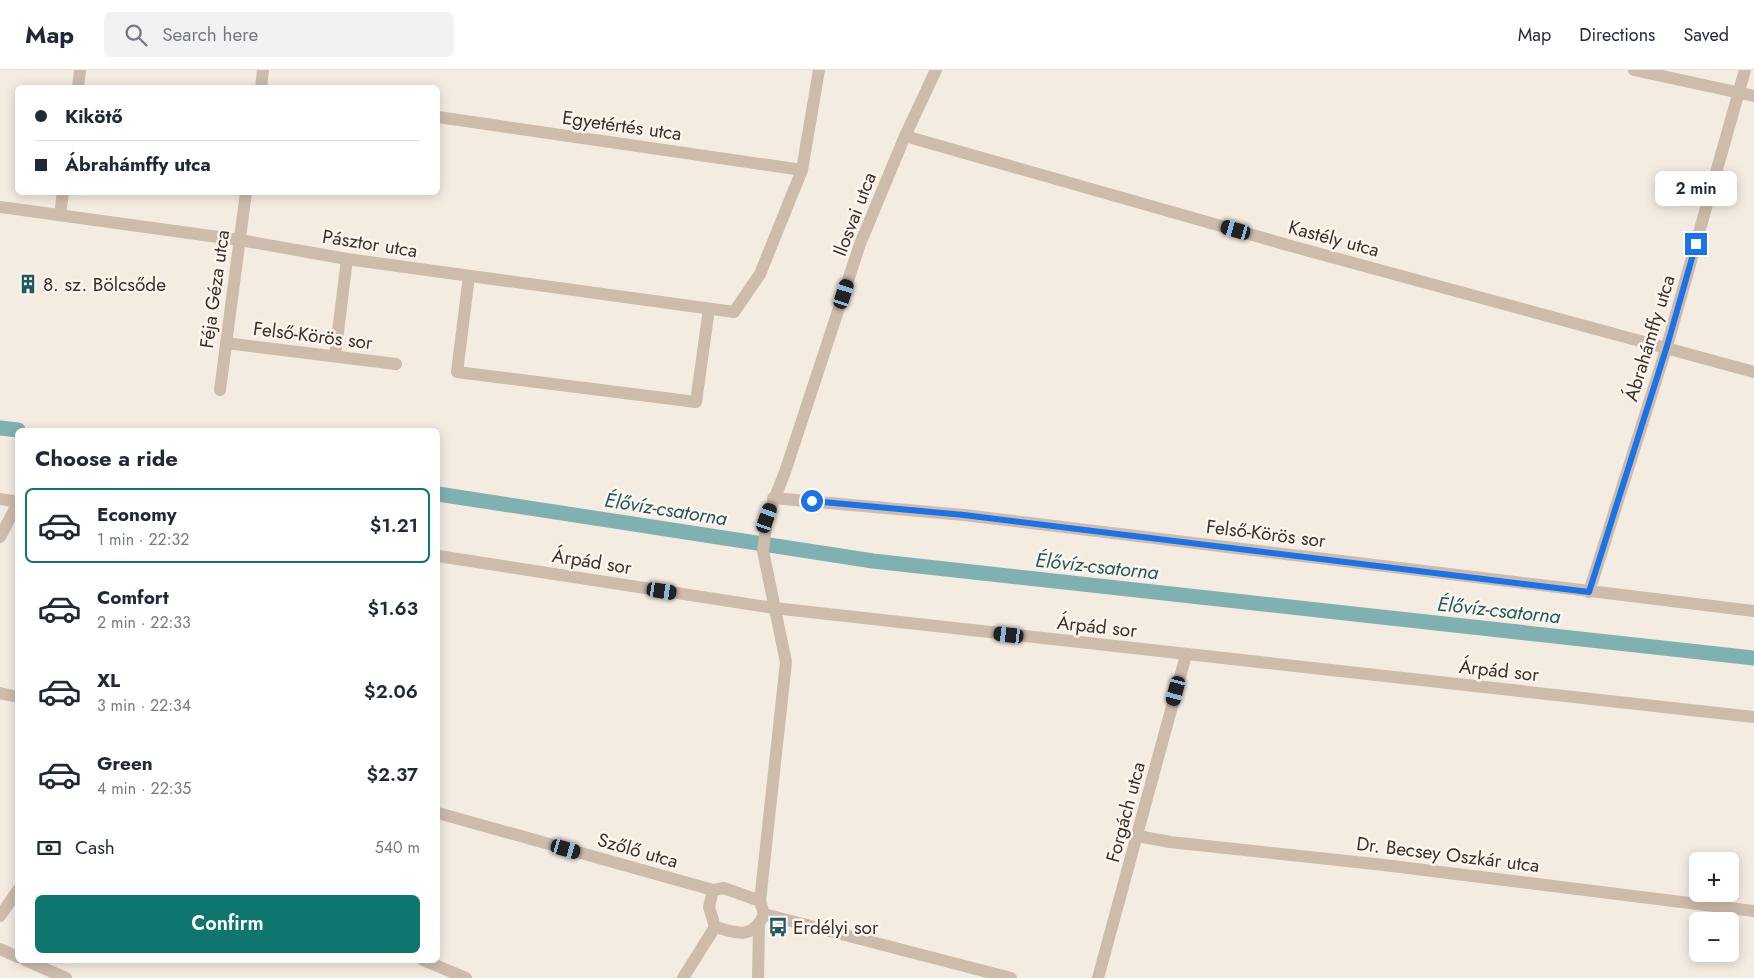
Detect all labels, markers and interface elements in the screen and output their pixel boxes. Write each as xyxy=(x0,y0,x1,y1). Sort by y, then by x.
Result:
search box xyxy=(104,12,454,57)
text: Map xyxy=(25,17,74,52)
icon: search xyxy=(122,21,150,49)
text: Search here xyxy=(162,21,258,48)
text: Map xyxy=(1518,22,1551,48)
text: Directions xyxy=(1579,22,1655,48)
text: Saved xyxy=(1683,22,1729,48)
text: Kikötő xyxy=(65,103,123,130)
street label: Egyetértés utca xyxy=(560,104,683,147)
text: Ábrahámffy utca xyxy=(65,151,211,178)
street label: Ilosvai utca xyxy=(826,168,883,260)
callout: 2 min xyxy=(1655,171,1737,206)
text: 2 min xyxy=(1675,177,1717,200)
street label: Kastély utca xyxy=(1285,213,1382,264)
car xyxy=(1219,219,1252,241)
street label: Pásztor utca xyxy=(320,223,419,264)
street label: Féja Géza utca xyxy=(193,228,236,350)
route end xyxy=(1685,233,1707,255)
place label: 8. sz. Bölcsőde xyxy=(43,271,166,298)
street label: Ábrahámffy utca xyxy=(1617,272,1681,405)
building icon: 8. sz. Bölcsőde xyxy=(17,273,39,295)
car xyxy=(832,277,855,311)
street label: Felső-Körös sor xyxy=(252,315,375,356)
text: Choose a ride xyxy=(35,442,178,474)
water label: Élővíz-csatorna xyxy=(603,486,729,533)
route start xyxy=(801,490,823,512)
text: Economy xyxy=(97,501,177,528)
car xyxy=(755,501,778,535)
icon: car xyxy=(37,503,82,548)
text: $1.21 xyxy=(370,512,418,539)
street label: Felső-Körös sor xyxy=(1205,513,1328,554)
text: 1 min · 22:32 xyxy=(97,528,189,551)
street label: Árpád sor xyxy=(550,542,634,581)
water label: Élővíz-csatorna xyxy=(1034,546,1160,587)
car xyxy=(646,581,677,601)
text: Comfort xyxy=(97,584,169,611)
icon: car xyxy=(37,586,82,631)
water label: Élővíz-csatorna xyxy=(1436,590,1562,631)
text: $1.63 xyxy=(368,595,418,622)
street label: Árpád sor xyxy=(1056,609,1139,644)
text: 2 min · 22:33 xyxy=(97,611,191,634)
car xyxy=(993,626,1024,644)
street label: Árpád sor xyxy=(1458,653,1541,688)
text: XL xyxy=(97,667,120,694)
icon: car xyxy=(37,669,82,714)
car xyxy=(1164,675,1187,707)
text: $2.06 xyxy=(364,678,418,705)
text: 3 min · 22:34 xyxy=(97,694,191,717)
text: Green xyxy=(97,750,153,777)
icon: car xyxy=(37,752,82,797)
street label: Forgách utca xyxy=(1099,759,1152,865)
text: $2.37 xyxy=(366,761,418,788)
text: 4 min · 22:35 xyxy=(97,777,191,800)
street label: Szőlő utca xyxy=(594,826,681,875)
street label: Dr. Becsey Oszkár utca xyxy=(1355,830,1541,879)
icon: cash xyxy=(35,834,63,862)
text: Cash xyxy=(75,834,115,861)
text: 540 m xyxy=(375,836,420,859)
car xyxy=(549,838,582,860)
map controls xyxy=(1689,852,1739,962)
button: + xyxy=(1689,852,1739,902)
button: Confirm xyxy=(35,895,420,953)
button: − xyxy=(1689,912,1739,962)
place label: Erdélyi sor xyxy=(793,914,879,941)
bus stop icon: Erdélyi sor xyxy=(767,916,789,938)

